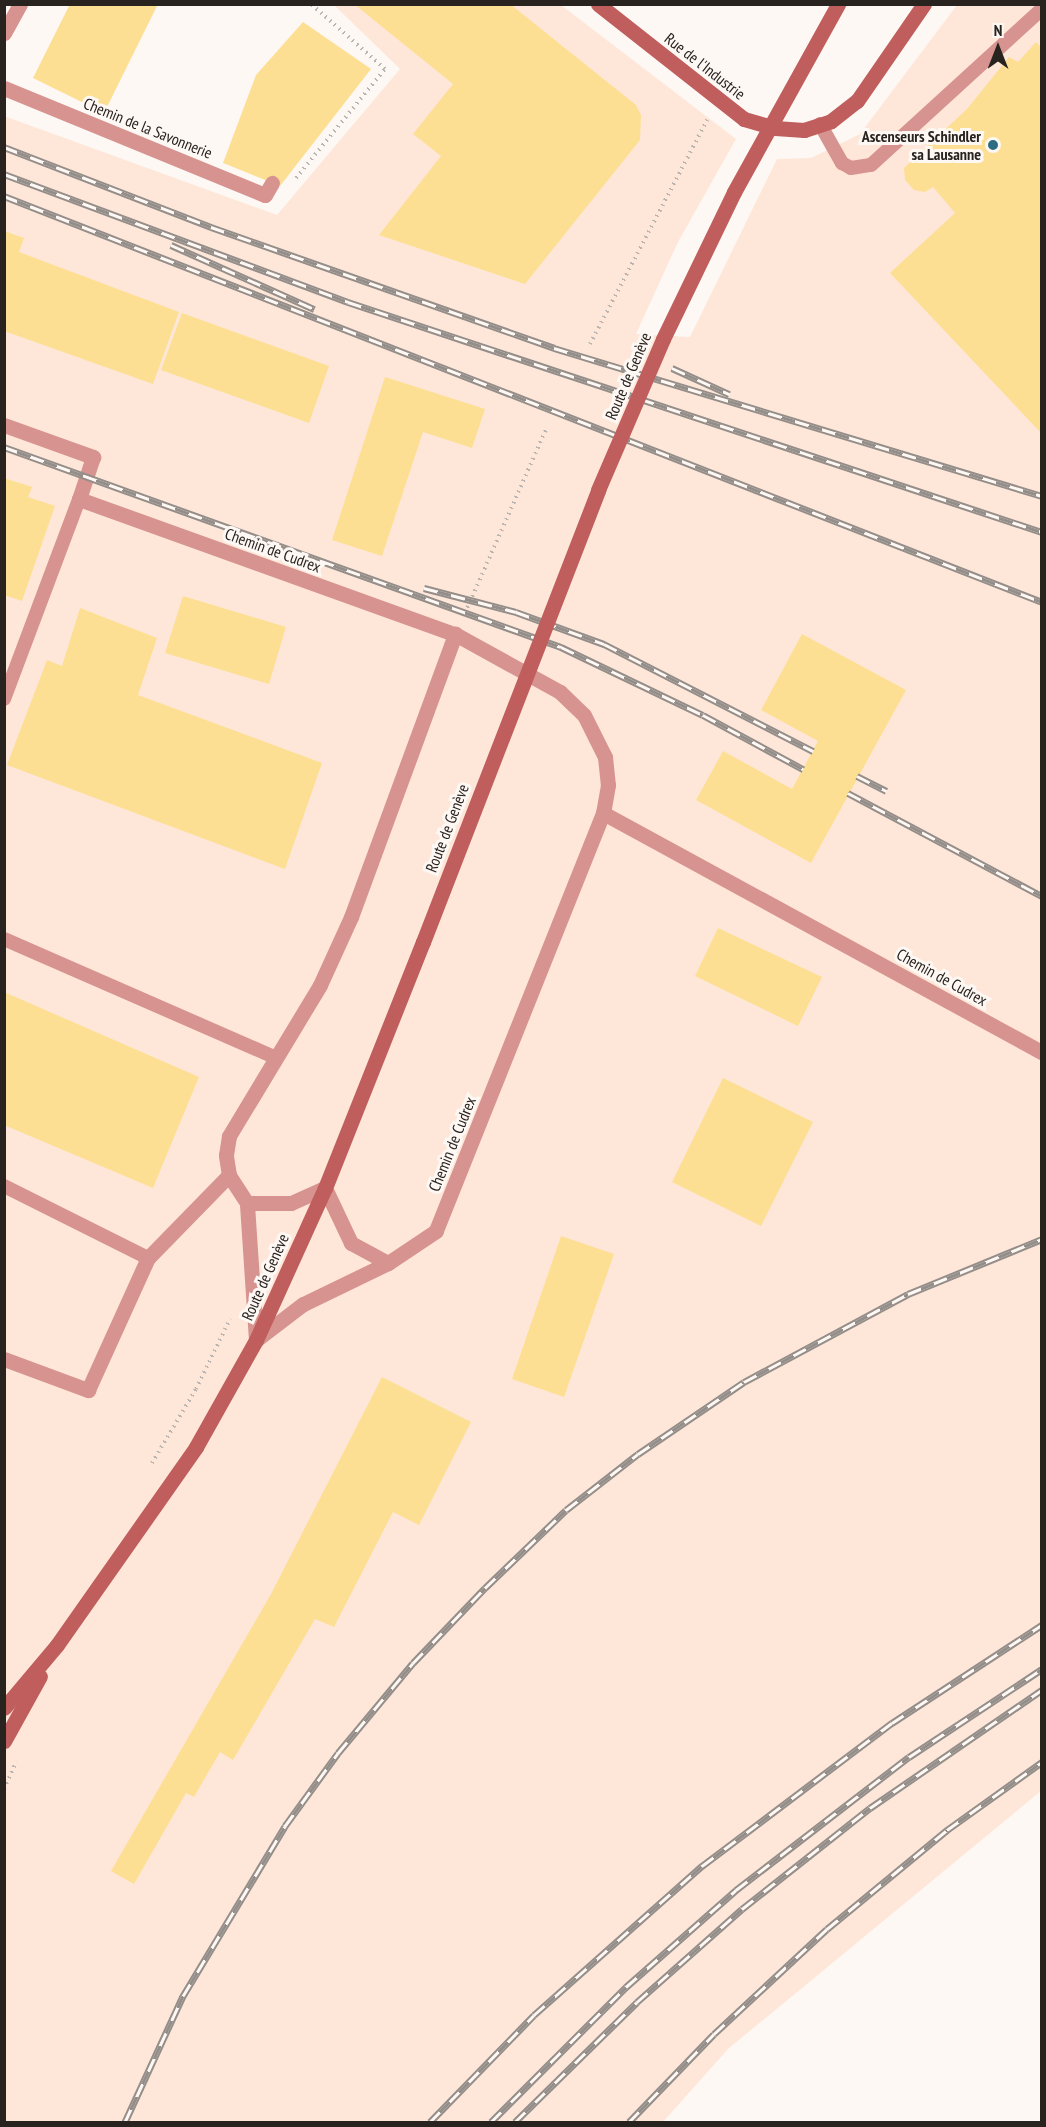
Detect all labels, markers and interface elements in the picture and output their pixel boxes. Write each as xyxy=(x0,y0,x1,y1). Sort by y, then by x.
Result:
north arrow xyxy=(968,18,1028,78)
text: N xyxy=(994,20,1002,40)
street label: Rue de l'Industrie xyxy=(661,29,749,103)
street label: Chemin de la Savonnerie xyxy=(81,93,215,163)
place label: Ascenseurs Schindler sa Lausanne xyxy=(862,126,981,164)
marker: Ascenseurs Schindler sa Lausanne xyxy=(986,138,1000,152)
street label: Route de Genève xyxy=(601,330,655,422)
street label: Chemin de Cudrex xyxy=(222,524,324,576)
street label: Route de Genève xyxy=(421,781,473,875)
street label: Chemin de Cudrex xyxy=(893,944,991,1010)
street label: Chemin de Cudrex xyxy=(424,1094,480,1194)
street label: Route de Genève xyxy=(237,1231,293,1323)

